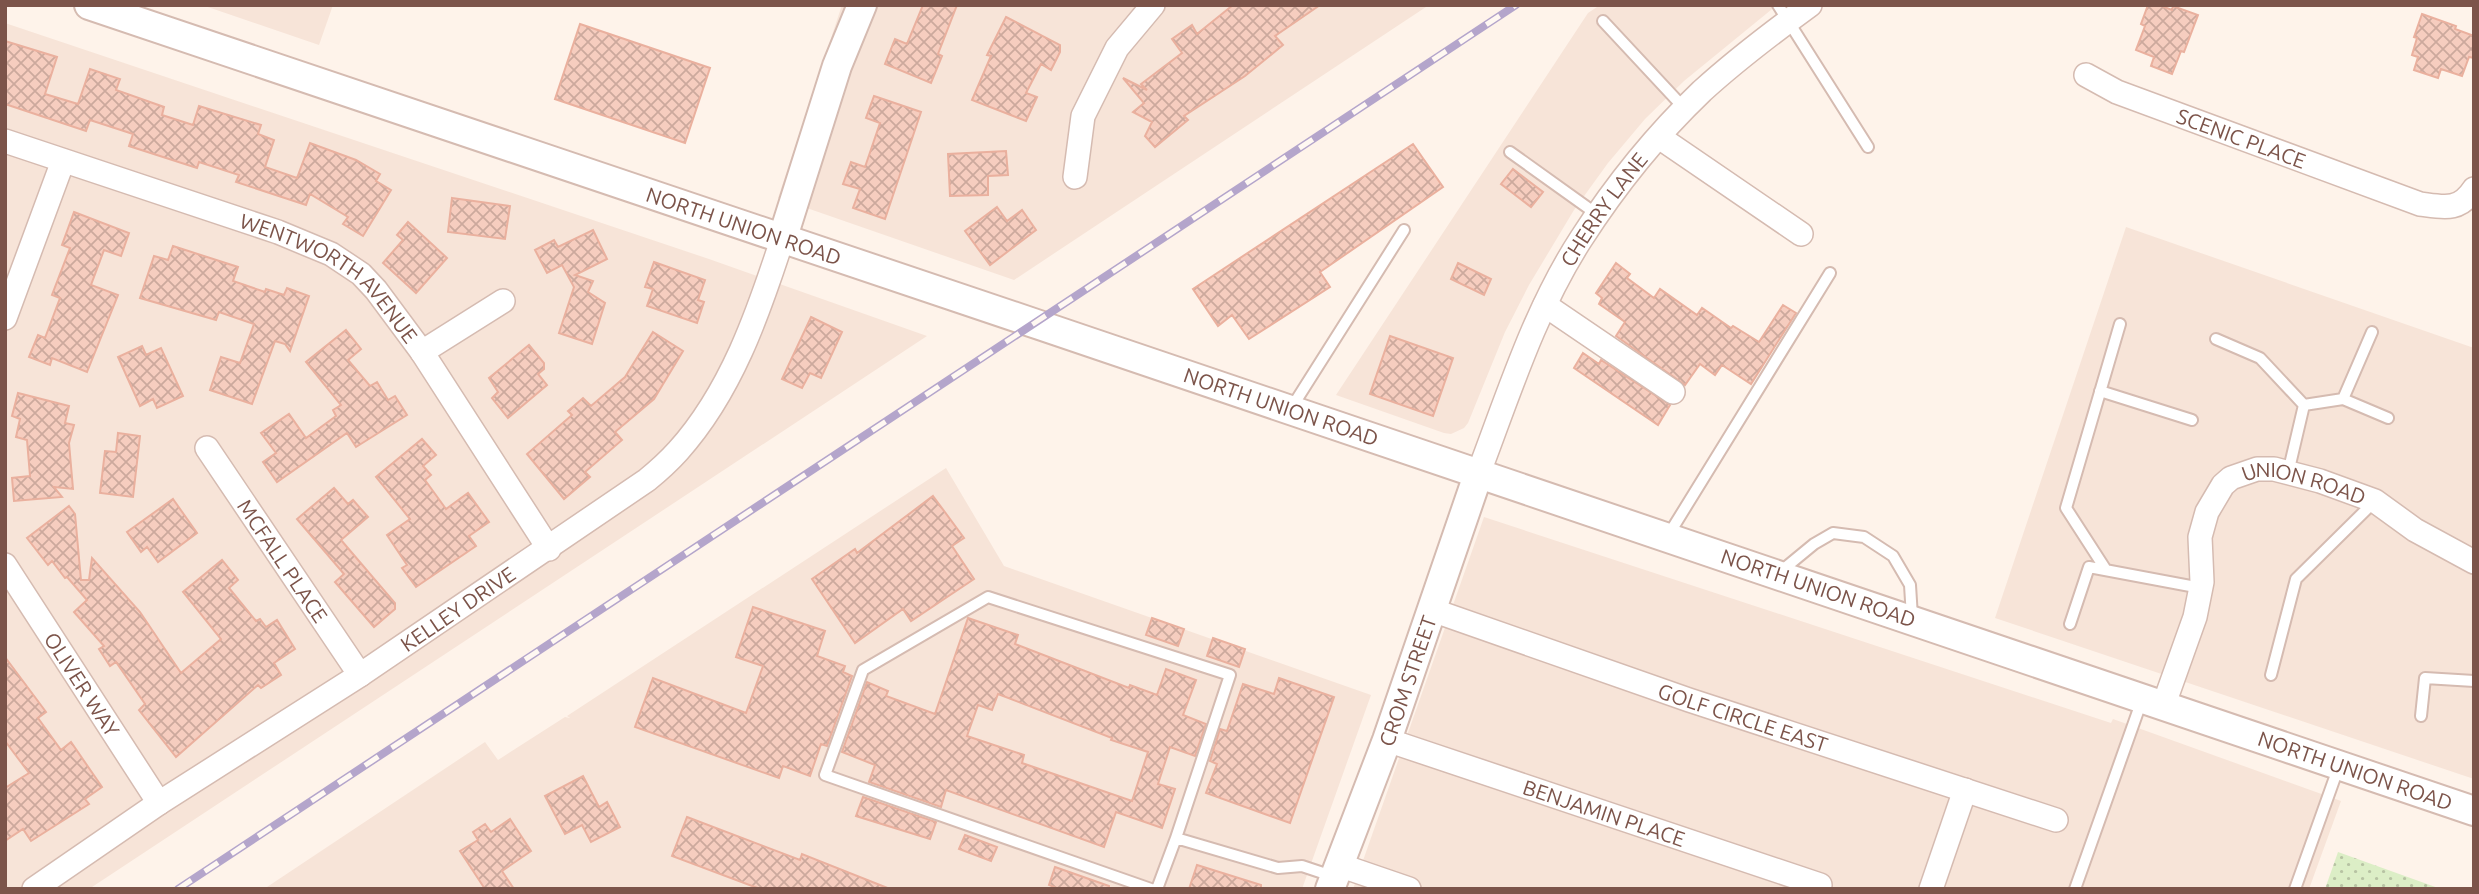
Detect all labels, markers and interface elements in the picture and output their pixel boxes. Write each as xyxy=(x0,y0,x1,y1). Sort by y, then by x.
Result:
street label: SCENIC PLACE xyxy=(2174,103,2309,173)
street label: CHERRY LANE xyxy=(1555,147,1652,271)
street label: NORTH UNION ROAD xyxy=(643,182,844,270)
street label: WENTWORTH AVENUE xyxy=(237,208,423,347)
street label: NORTH UNION ROAD xyxy=(1181,362,1382,450)
street label: UNION ROAD xyxy=(2238,457,2369,509)
street label: MCFALL PLACE xyxy=(233,495,333,627)
street label: NORTH UNION ROAD xyxy=(1718,543,1919,632)
street label: KELLEY DRIVE xyxy=(396,561,519,656)
street label: CROM STREET xyxy=(1374,612,1441,749)
street label: OLIVER WAY xyxy=(40,628,125,741)
street label: GOLF CIRCLE EAST xyxy=(1655,678,1831,757)
street label: NORTH UNION ROAD xyxy=(2255,726,2456,815)
street label: BENJAMIN PLACE xyxy=(1520,774,1688,851)

